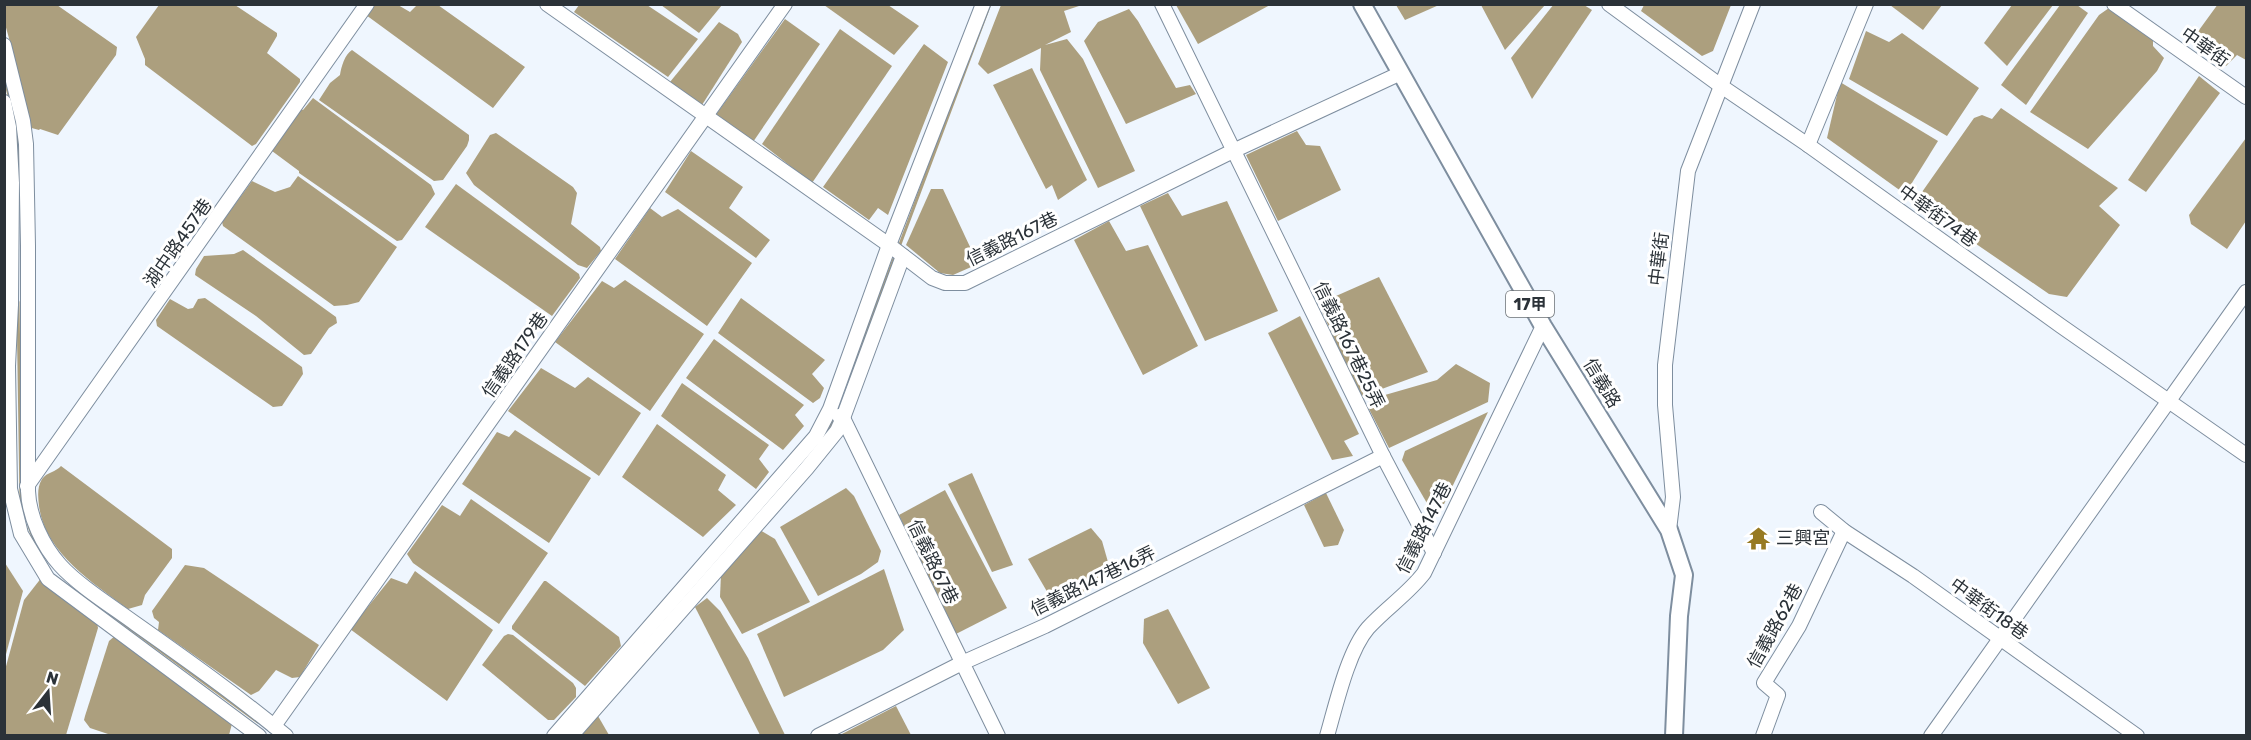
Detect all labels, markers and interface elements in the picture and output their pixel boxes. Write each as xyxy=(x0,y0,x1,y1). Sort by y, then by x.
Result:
street label: 中華街 xyxy=(2177,23,2233,71)
street label: 中華街74巷 xyxy=(1894,180,1982,252)
street label: 湖中路457巷 xyxy=(139,194,217,292)
street label: 信義路167巷 xyxy=(963,207,1061,271)
street label: 中華街 xyxy=(1645,231,1673,287)
street label: 信義路167巷25弄 xyxy=(1309,278,1389,412)
road number: 17甲 xyxy=(1506,291,1554,317)
street label: 信義路179巷 xyxy=(477,308,553,402)
street label: 信義路 xyxy=(1579,354,1625,412)
street label: 信義路147巷 xyxy=(1392,479,1456,577)
street label: 信義路67巷 xyxy=(903,516,963,608)
temple icon: 三興宮 xyxy=(1745,525,1771,551)
place label: 三興宮 xyxy=(1776,527,1830,549)
street label: 信義路147巷16弄 xyxy=(1027,541,1159,621)
street label: 中華街18巷 xyxy=(1946,573,2032,645)
street label: 信義路62巷 xyxy=(1743,580,1807,672)
north arrow xyxy=(18,662,78,722)
text: N xyxy=(44,667,61,689)

